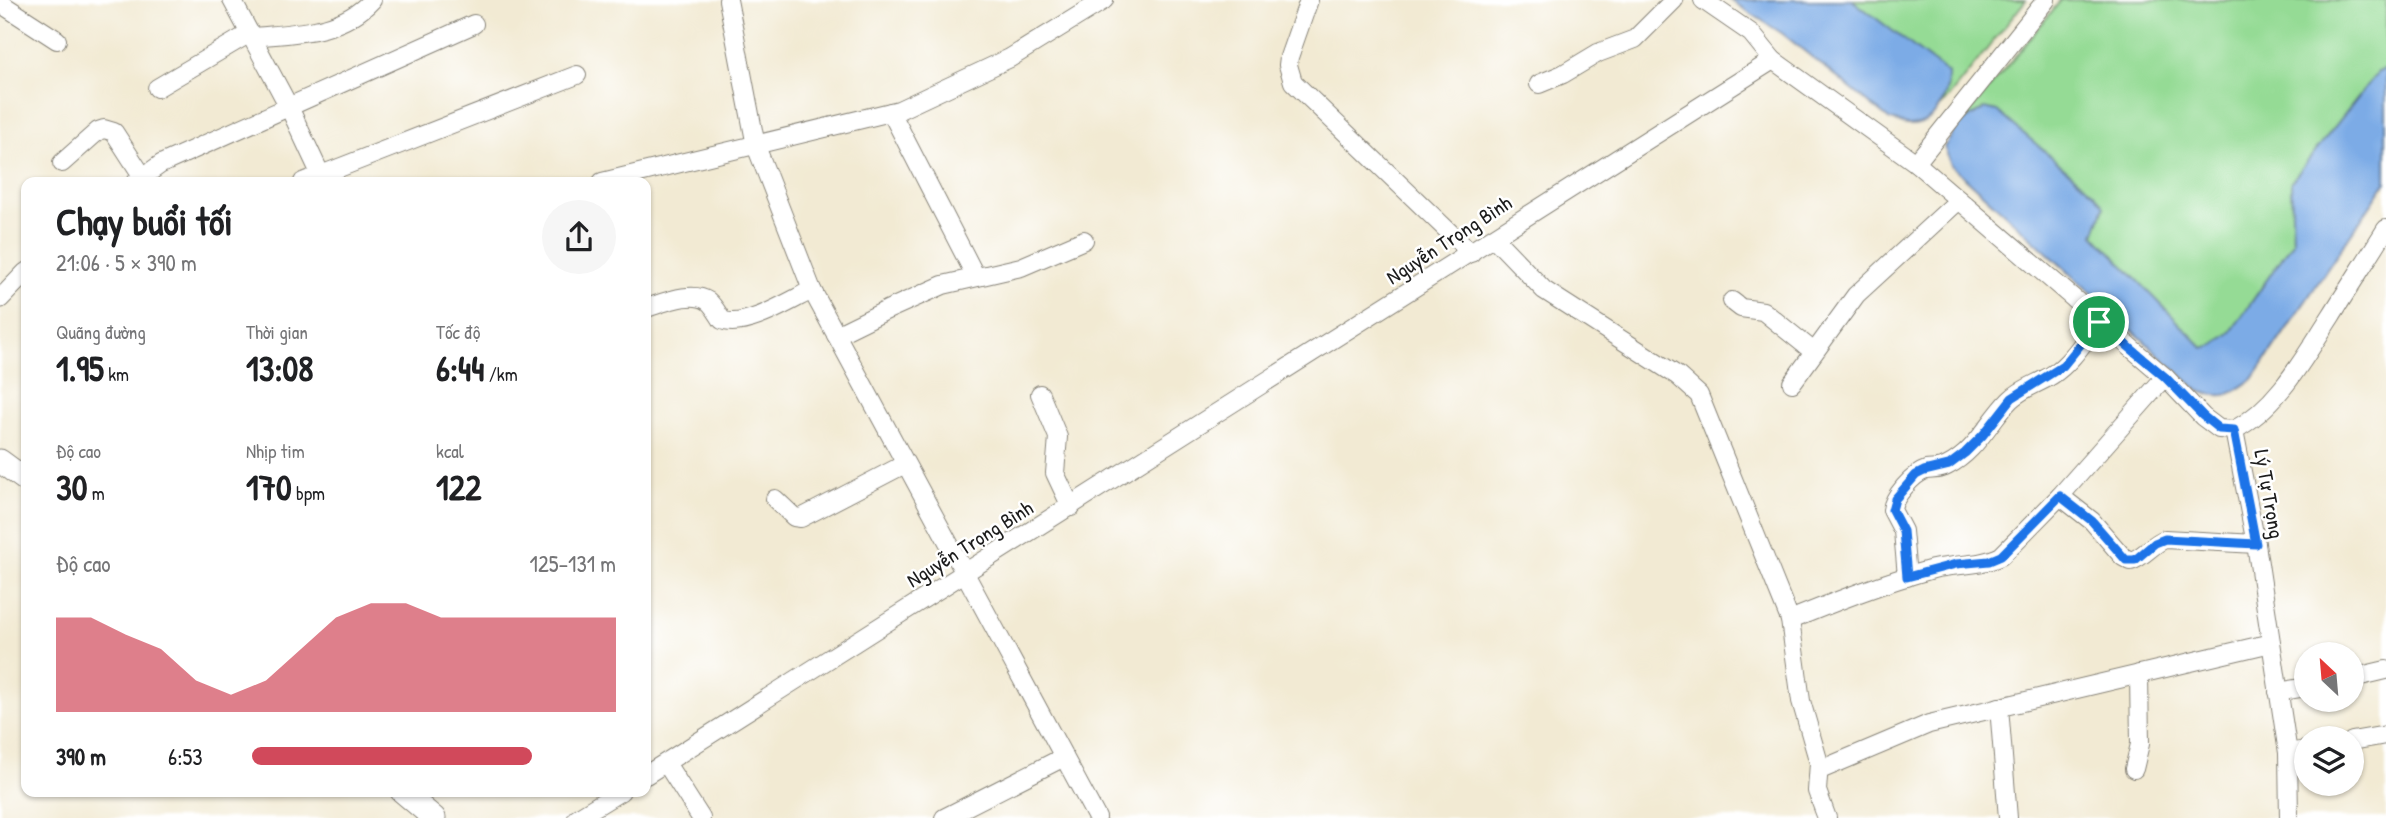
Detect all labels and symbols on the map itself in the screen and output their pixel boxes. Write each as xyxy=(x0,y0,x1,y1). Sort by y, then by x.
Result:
street label: Nguyễn Trọng Bình xyxy=(1380,188,1517,291)
pin xyxy=(2069,292,2129,352)
street label: Lý Tự Trọng xyxy=(2247,447,2292,541)
street label: Nguyễn Trọng Bình xyxy=(901,493,1039,594)
north arrow xyxy=(2294,642,2364,712)

